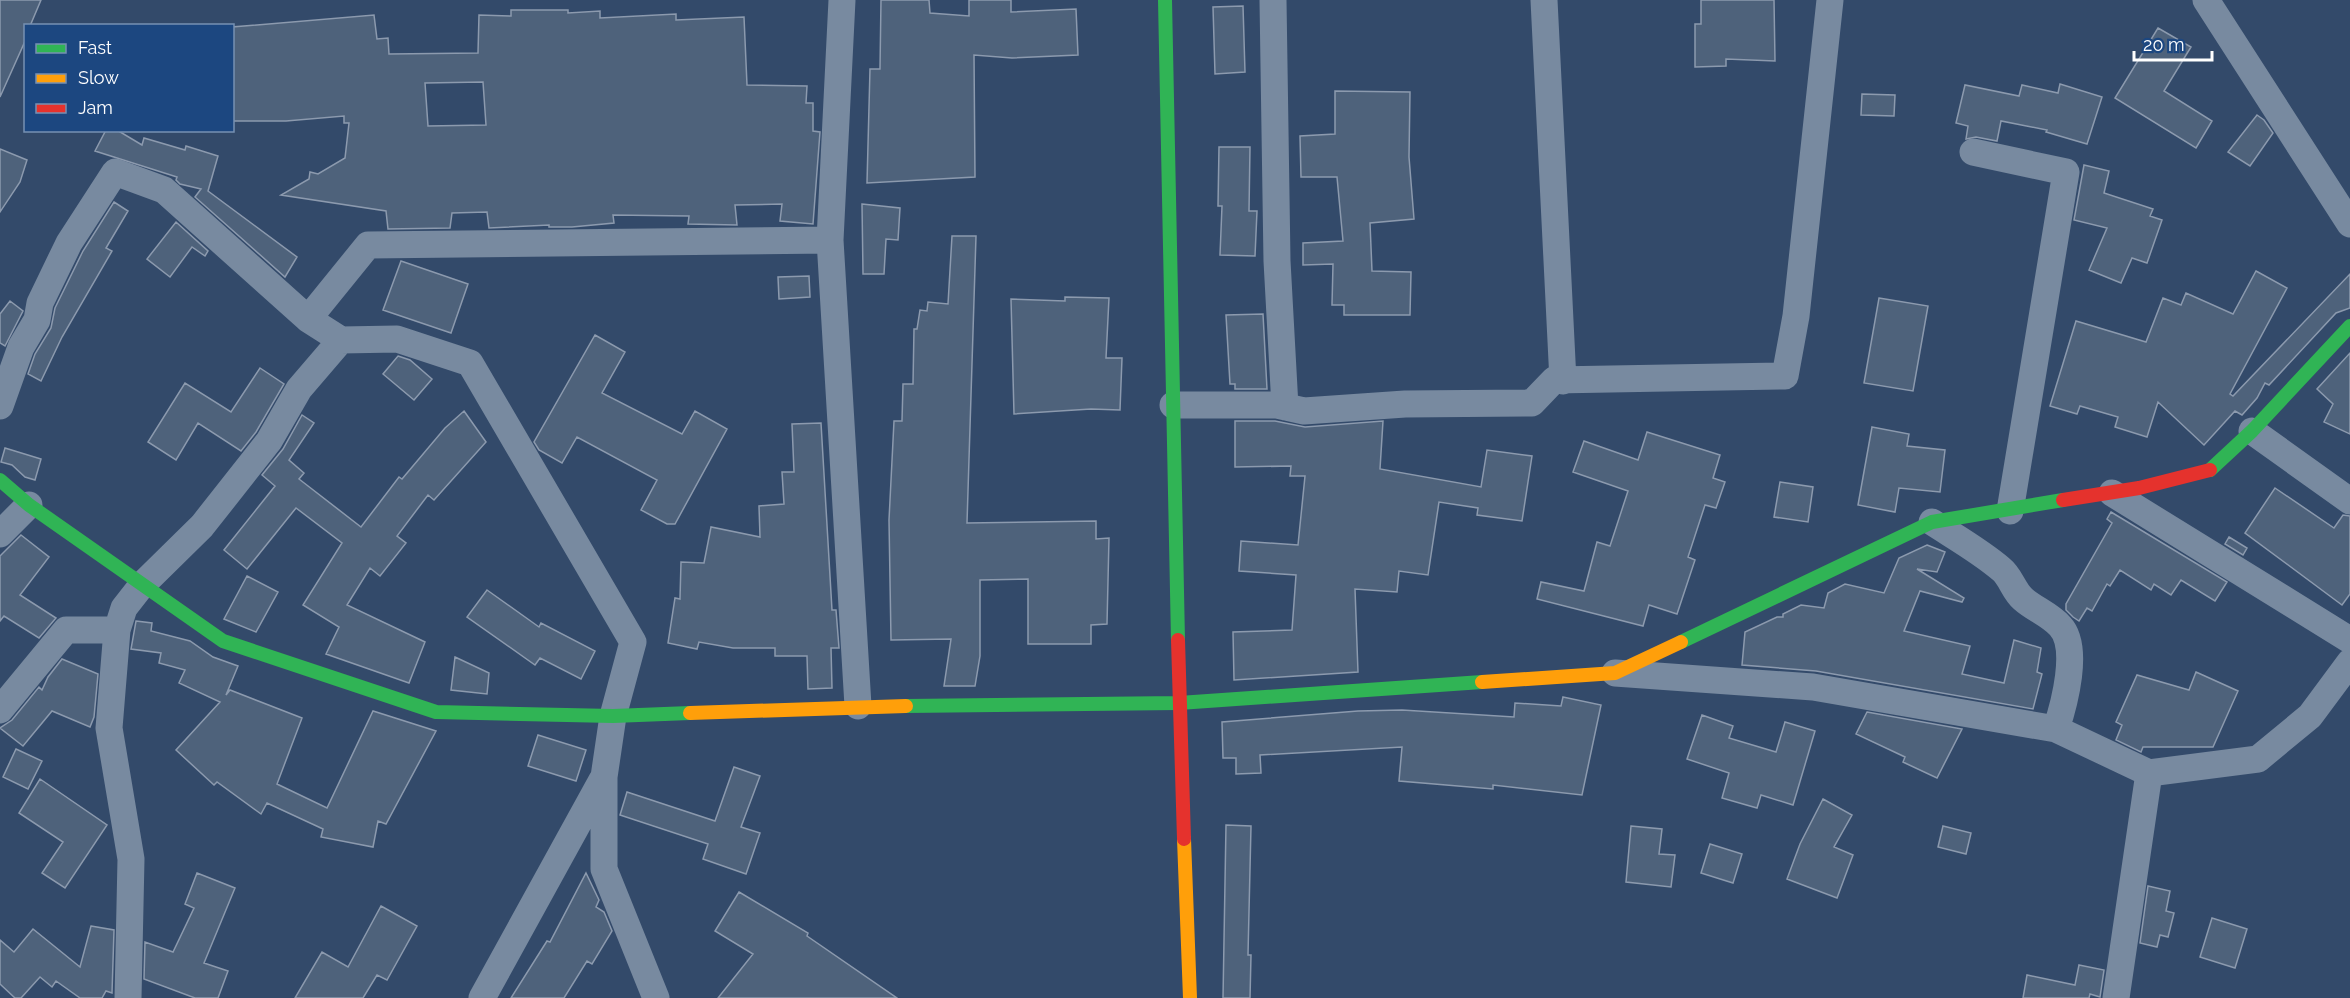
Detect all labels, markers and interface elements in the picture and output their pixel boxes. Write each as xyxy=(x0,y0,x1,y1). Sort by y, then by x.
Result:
legend xyxy=(24,24,234,132)
scale bar xyxy=(2134,24,2212,62)
text: 20 m xyxy=(2143,34,2185,55)
text: Fast xyxy=(78,37,112,58)
text: Slow xyxy=(78,67,119,88)
text: Jam xyxy=(78,97,113,118)

